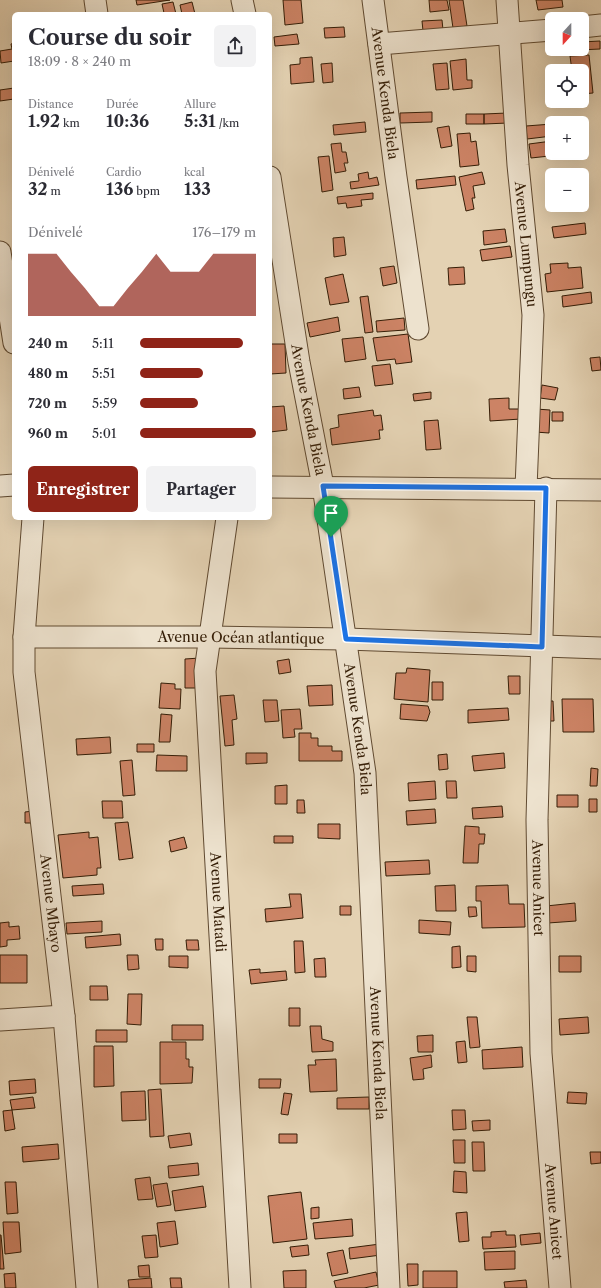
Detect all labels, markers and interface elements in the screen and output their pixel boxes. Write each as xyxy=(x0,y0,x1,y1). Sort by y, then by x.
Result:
north arrow xyxy=(545,12,589,56)
map controls xyxy=(545,12,589,212)
text: Course du soir xyxy=(28,24,191,51)
button: share xyxy=(214,25,256,67)
street label: Avenue Kenda Biela xyxy=(367,25,403,161)
text: 18:09 · 8 × 240 m xyxy=(28,53,131,69)
button: locate xyxy=(545,64,589,108)
text: Distance xyxy=(28,97,74,111)
text: Durée xyxy=(106,97,139,111)
text: Allure xyxy=(184,97,216,111)
text: 1.92 xyxy=(28,111,60,131)
text: 10:36 xyxy=(106,111,149,131)
text: 5:31 xyxy=(184,111,216,131)
text: km xyxy=(60,116,80,130)
text: /km xyxy=(216,116,239,130)
button: + xyxy=(545,116,589,160)
text: Dénivelé xyxy=(28,165,74,179)
text: Cardio xyxy=(106,165,142,179)
text: kcal xyxy=(184,165,205,179)
button: − xyxy=(545,168,589,212)
text: 32 xyxy=(28,179,48,199)
text: 136 xyxy=(106,179,133,199)
text: 133 xyxy=(184,179,211,199)
street label: Avenue Lumpungu xyxy=(511,179,541,308)
text: m xyxy=(48,184,61,198)
text: bpm xyxy=(133,184,160,198)
text: Dénivelé xyxy=(28,224,83,240)
text: 176–179 m xyxy=(192,224,256,240)
text: 240 m xyxy=(28,335,68,351)
text: 5:11 xyxy=(92,335,114,351)
street label: Avenue Kenda Biela xyxy=(287,342,330,478)
text: 480 m xyxy=(28,365,68,381)
text: 5:51 xyxy=(92,365,115,381)
text: 720 m xyxy=(28,395,67,411)
text: 5:59 xyxy=(92,395,117,411)
text: 960 m xyxy=(28,425,68,441)
text: 5:01 xyxy=(92,425,116,441)
button: Enregistrer xyxy=(28,466,138,512)
button: Partager xyxy=(146,466,256,512)
pin xyxy=(314,496,348,537)
icon: arrive xyxy=(320,502,342,524)
street label: Avenue Océan atlantique xyxy=(156,628,325,648)
street label: Avenue Kenda Biela xyxy=(340,660,375,796)
street label: Avenue Anicet xyxy=(528,838,548,936)
street label: Avenue Matadi xyxy=(206,851,230,953)
street label: Avenue Mbayo xyxy=(36,852,66,953)
street label: Avenue Kenda Biela xyxy=(366,985,390,1121)
street label: Avenue Anicet xyxy=(541,1161,567,1260)

